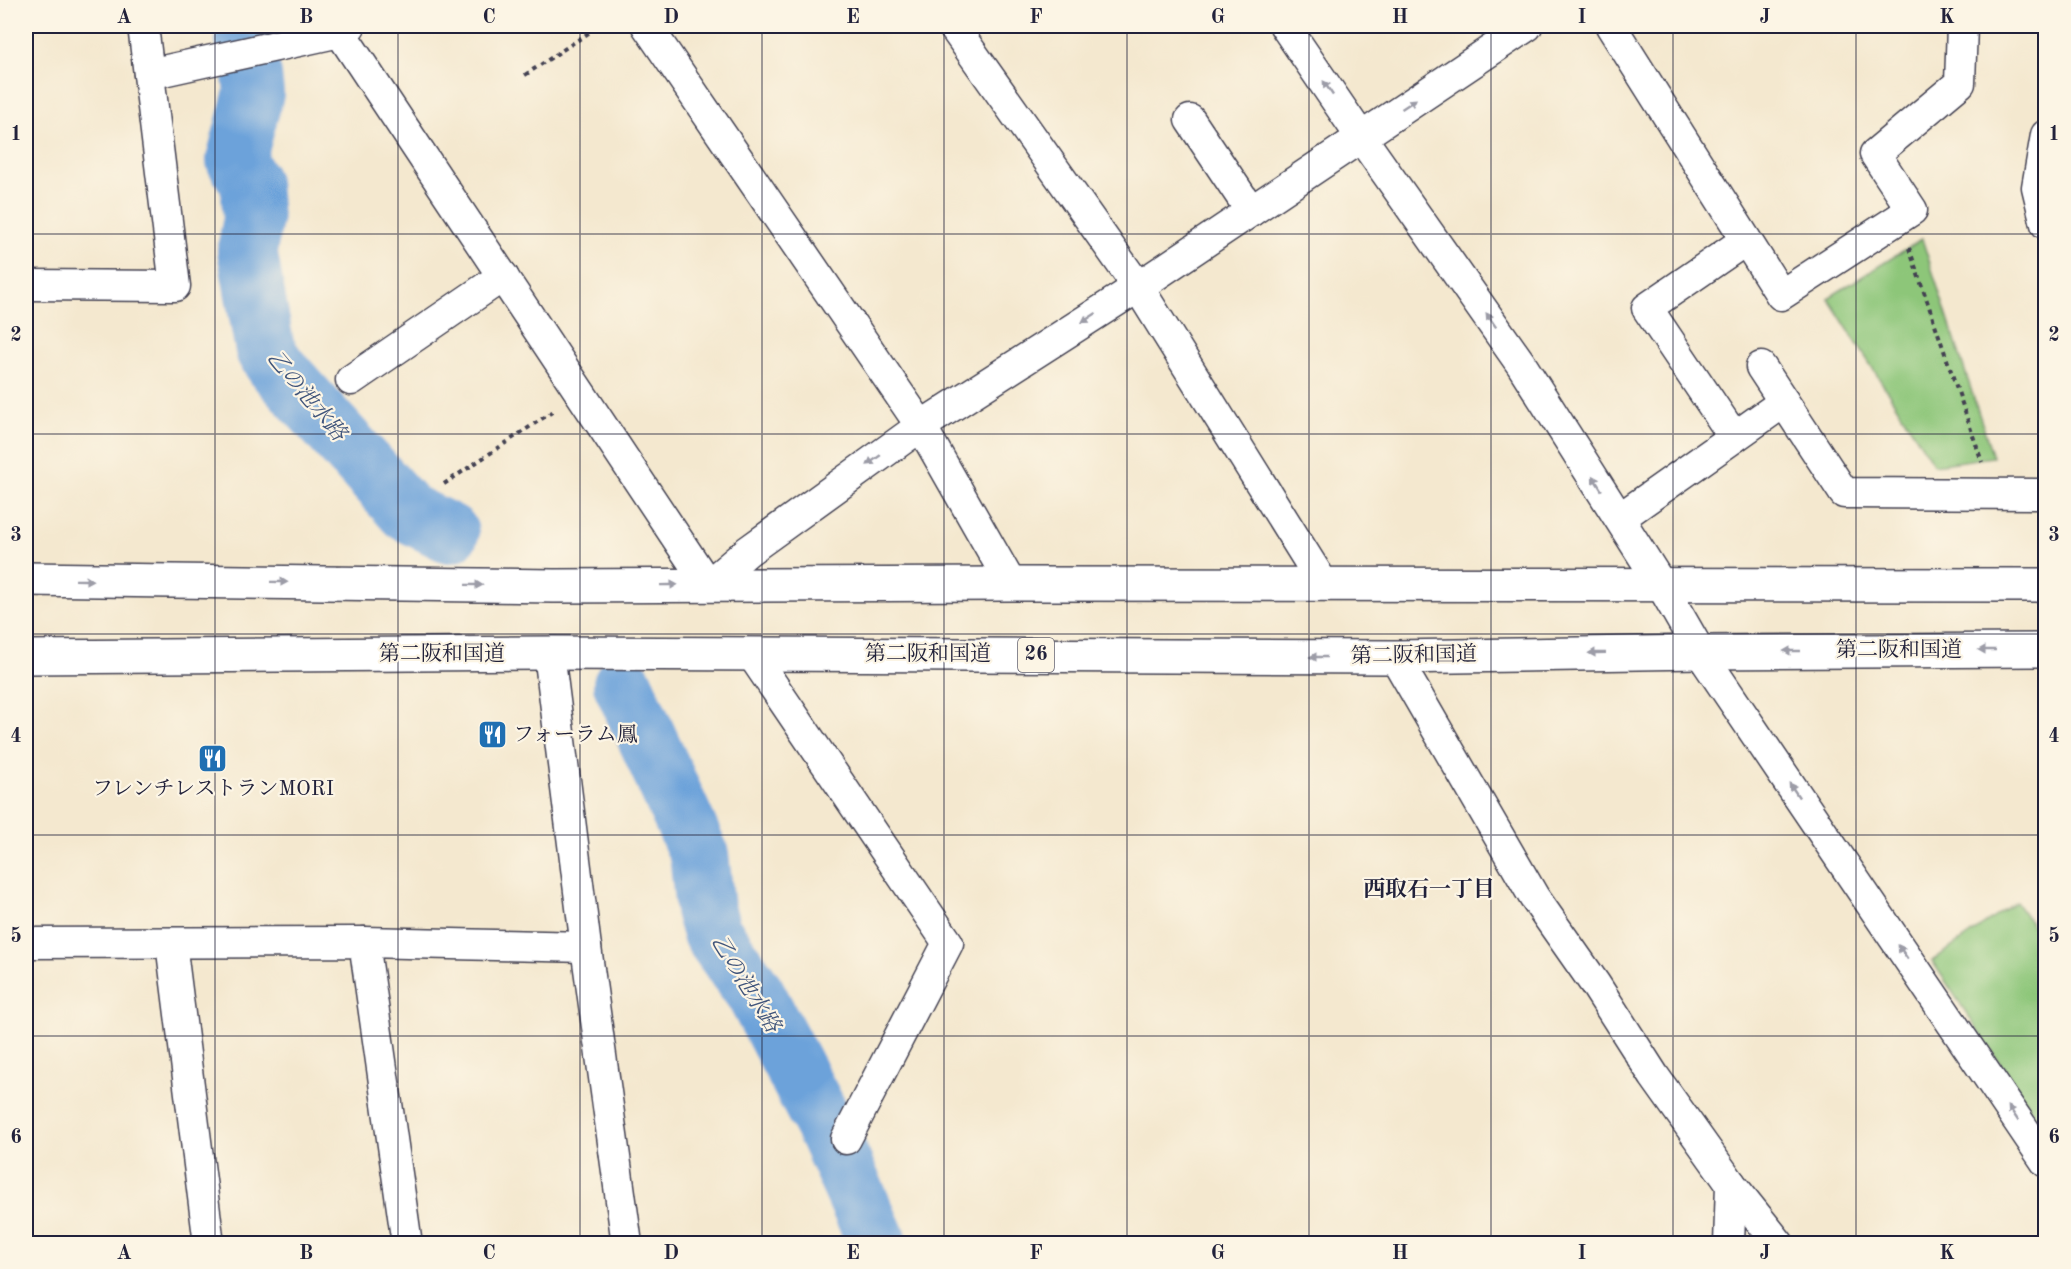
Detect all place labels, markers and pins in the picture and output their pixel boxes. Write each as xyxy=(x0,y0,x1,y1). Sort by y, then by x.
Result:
restaurant icon: フォーラム鳳 xyxy=(476,719,508,751)
place label: フォーラム鳳 xyxy=(513,723,638,746)
restaurant icon: フレンチレストランMORI xyxy=(197,742,229,774)
place label: フレンチレストランMORI xyxy=(92,778,334,800)

